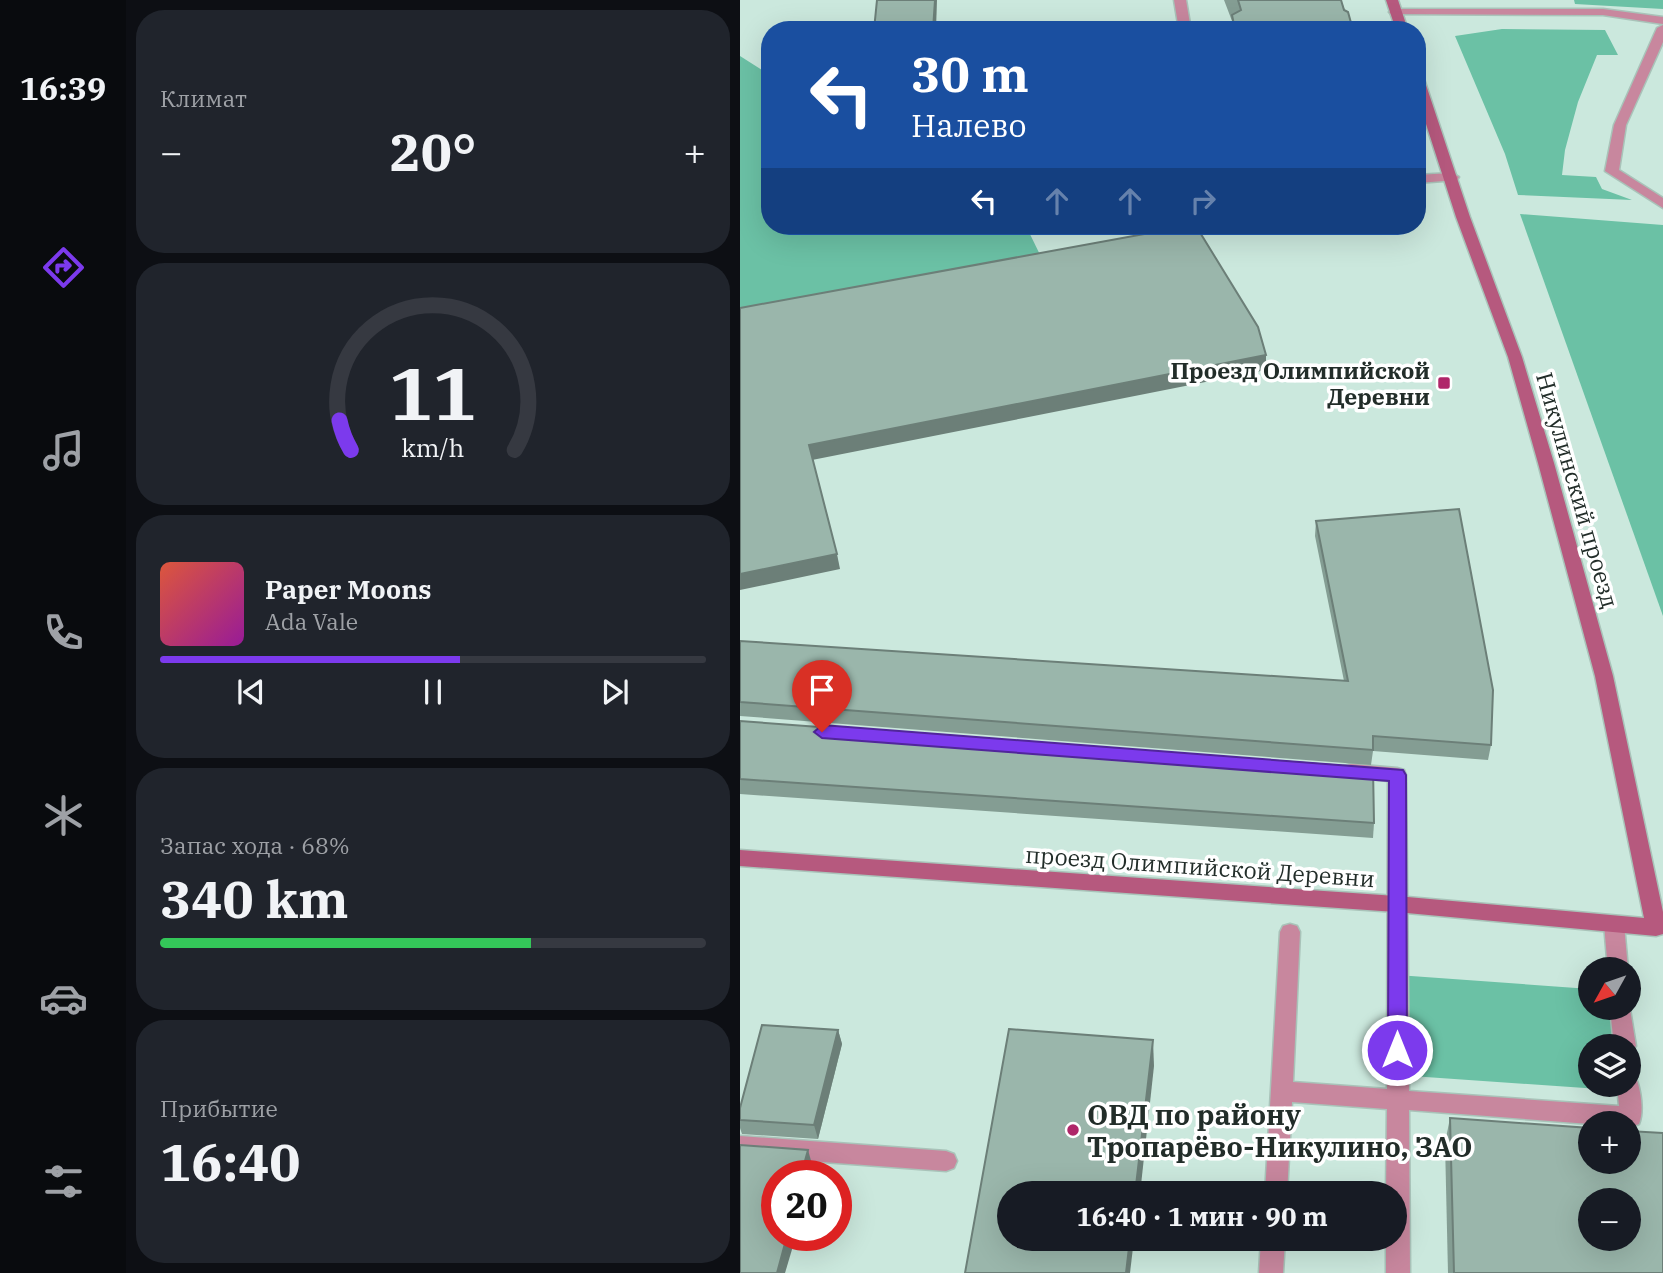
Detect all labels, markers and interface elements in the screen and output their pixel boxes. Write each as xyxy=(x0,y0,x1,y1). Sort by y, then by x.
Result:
text: 30 m xyxy=(911,42,1029,105)
icon: left xyxy=(796,49,887,140)
text: 16:39 xyxy=(20,67,106,109)
text: Климат xyxy=(160,83,247,113)
text: Налево xyxy=(911,104,1027,146)
text: 20° xyxy=(390,118,476,185)
text: − xyxy=(160,127,183,176)
text: + xyxy=(683,127,706,176)
icon: left xyxy=(965,182,1003,220)
icon: ahead xyxy=(1038,182,1076,220)
icon: ahead xyxy=(1111,182,1149,220)
icon: right xyxy=(1184,182,1222,220)
icon: directions xyxy=(39,243,88,292)
text: 11 xyxy=(389,345,477,440)
place label: Проезд Олимпийской Деревни xyxy=(1170,355,1430,411)
street label: Никулинский проезд xyxy=(1530,369,1626,611)
marker: Проезд Олимпийской Деревни xyxy=(1436,375,1452,391)
icon: music xyxy=(39,426,88,475)
text: km/h xyxy=(401,431,465,464)
text: Paper Moons xyxy=(265,572,432,606)
text: Ada Vale xyxy=(265,606,358,636)
icon: phone xyxy=(39,608,88,657)
pin xyxy=(792,660,852,732)
icon: arrive xyxy=(803,671,841,709)
icon: previous xyxy=(232,673,270,711)
icon: pause xyxy=(414,673,452,711)
icon: next xyxy=(596,673,634,711)
icon: climate xyxy=(39,791,88,840)
text: Запас хода · 68% xyxy=(160,830,350,860)
street label: проезд Олимпийской Деревни xyxy=(1024,839,1376,893)
text: 340 km xyxy=(160,865,349,932)
north arrow xyxy=(1578,957,1641,1020)
map controls xyxy=(1578,957,1641,1251)
icon: car xyxy=(39,974,88,1023)
position arrow xyxy=(1360,1013,1434,1087)
button: layers xyxy=(1578,1034,1641,1097)
text: Прибытие xyxy=(160,1093,278,1123)
place label: ОВД по району Тропарёво-Никулино, ЗАО xyxy=(1087,1096,1473,1165)
button: + xyxy=(1578,1111,1641,1174)
marker: ОВД по району Тропарёво-Никулино, ЗАО xyxy=(1065,1122,1081,1138)
text: 16:40 xyxy=(160,1128,301,1195)
icon: filters xyxy=(39,1157,88,1206)
speed limit sign: 20 xyxy=(761,1160,852,1251)
button: − xyxy=(1578,1188,1641,1251)
text: 16:40 · 1 мин · 90 m xyxy=(1076,1199,1328,1233)

